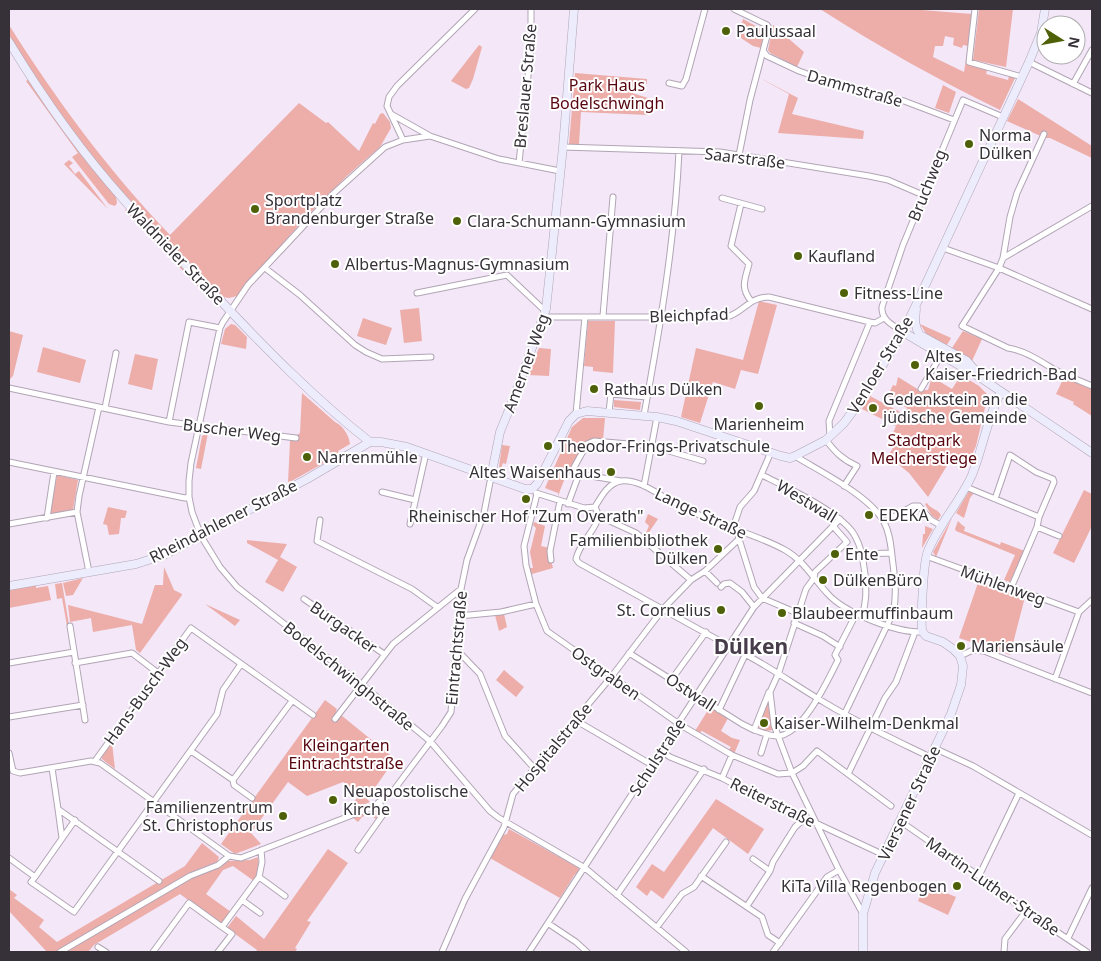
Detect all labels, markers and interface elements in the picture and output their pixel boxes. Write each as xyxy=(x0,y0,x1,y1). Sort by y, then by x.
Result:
north arrow xyxy=(1036,15,1086,65)
place label: Paulussaal xyxy=(736,20,816,42)
street label: Breslauer Straße xyxy=(509,23,541,149)
marker: Paulussaal xyxy=(720,25,732,37)
text: N xyxy=(1064,35,1085,50)
street label: Dammstraße xyxy=(805,64,905,112)
park label: Park Haus Bodelschwingh xyxy=(550,74,664,114)
place label: Norma Dülken xyxy=(979,124,1032,164)
marker: Norma Dülken xyxy=(963,138,975,150)
street label: Saarstraße xyxy=(703,142,787,174)
street label: Bruchweg xyxy=(903,146,951,224)
place label: Sportplatz Brandenburger Straße xyxy=(265,189,434,229)
street label: Waldnieler Straße xyxy=(122,198,230,310)
marker: Sportplatz Brandenburger Straße xyxy=(249,203,261,215)
place label: Clara-Schumann-Gymnasium xyxy=(467,210,686,232)
marker: Clara-Schumann-Gymnasium xyxy=(451,215,463,227)
place label: Kaufland xyxy=(808,245,875,267)
marker: Kaufland xyxy=(792,250,804,262)
place label: Albertus-Magnus-Gymnasium xyxy=(345,253,570,275)
marker: Albertus-Magnus-Gymnasium xyxy=(329,258,341,270)
place label: Fitness-Line xyxy=(854,282,943,304)
marker: Fitness-Line xyxy=(838,287,850,299)
street label: Bleichpfad xyxy=(649,303,729,327)
street label: Amerner Weg xyxy=(498,310,554,416)
street label: Venloer Straße xyxy=(842,312,918,418)
place label: Altes Kaiser-Friedrich-Bad xyxy=(925,345,1077,385)
marker: Altes Kaiser-Friedrich-Bad xyxy=(909,359,921,371)
place label: Rathaus Dülken xyxy=(604,378,722,400)
marker: Rathaus Dülken xyxy=(588,383,600,395)
place label: Gedenkstein an die jüdische Gemeinde xyxy=(882,388,1028,428)
marker: Marienheim xyxy=(753,400,765,412)
marker: Gedenkstein an die jüdische Gemeinde xyxy=(867,402,879,414)
street label: Buscher Weg xyxy=(182,413,282,447)
place label: Marienheim xyxy=(713,413,805,435)
park label: Stadtpark Melcherstiege xyxy=(871,429,977,469)
place label: Theodor-Frings-Privatschule xyxy=(558,435,770,457)
marker: Theodor-Frings-Privatschule xyxy=(542,440,554,452)
place label: Narrenmühle xyxy=(317,446,418,468)
marker: Narrenmühle xyxy=(301,451,313,463)
place label: Altes Waisenhaus xyxy=(469,461,601,483)
marker: Altes Waisenhaus xyxy=(605,466,617,478)
street label: Rheindahlener Straße xyxy=(145,474,301,568)
street label: Westwall xyxy=(773,474,841,528)
street label: Lange Straße xyxy=(651,482,751,544)
marker: Rheinischer Hof "Zum Overath" xyxy=(520,493,532,505)
place label: EDEKA xyxy=(879,504,929,526)
place label: Rheinischer Hof "Zum Overath" xyxy=(409,505,643,527)
marker: EDEKA xyxy=(863,509,875,521)
place label: Familienbibliothek Dülken xyxy=(569,529,708,569)
marker: Familienbibliothek Dülken xyxy=(712,543,724,555)
place label: Ente xyxy=(845,543,879,565)
marker: Ente xyxy=(829,548,841,560)
street label: Mühlenweg xyxy=(958,559,1048,611)
place label: DülkenBüro xyxy=(833,569,922,591)
marker: DülkenBüro xyxy=(817,574,829,586)
street label: Eintrachtstraße xyxy=(440,590,472,706)
street label: Burgacker xyxy=(306,596,382,658)
place label: St. Cornelius xyxy=(617,599,711,621)
place label: Blaubeermuffinbaum xyxy=(792,602,953,624)
marker: St. Cornelius xyxy=(715,604,727,616)
marker: Blaubeermuffinbaum xyxy=(776,607,788,619)
street label: Bodelschwinghstraße xyxy=(279,616,419,736)
district label: Dülken xyxy=(714,632,788,660)
street label: Hans-Busch-Weg xyxy=(99,633,191,749)
place label: Mariensäule xyxy=(971,635,1064,657)
marker: Mariensäule xyxy=(955,640,967,652)
street label: Ostgraben xyxy=(567,641,645,705)
street label: Ostwall xyxy=(662,668,720,716)
street label: Hospitalstraße xyxy=(509,698,597,796)
place label: Kaiser-Wilhelm-Denkmal xyxy=(774,712,959,734)
street label: Schulstraße xyxy=(624,714,690,800)
marker: Kaiser-Wilhelm-Denkmal xyxy=(758,717,770,729)
park label: Kleingarten Eintrachtstraße xyxy=(288,734,404,774)
street label: Viersener Straße xyxy=(873,742,945,864)
street label: Reiterstraße xyxy=(727,772,819,832)
place label: Neuapostolische Kirche xyxy=(343,780,468,820)
marker: Neuapostolische Kirche xyxy=(327,794,339,806)
place label: Familienzentrum St. Christophorus xyxy=(143,796,273,836)
marker: Familienzentrum St. Christophorus xyxy=(277,810,289,822)
street label: Martin-Luther-Straße xyxy=(922,831,1064,941)
place label: KiTa Villa Regenbogen xyxy=(781,875,947,897)
marker: KiTa Villa Regenbogen xyxy=(951,880,963,892)

